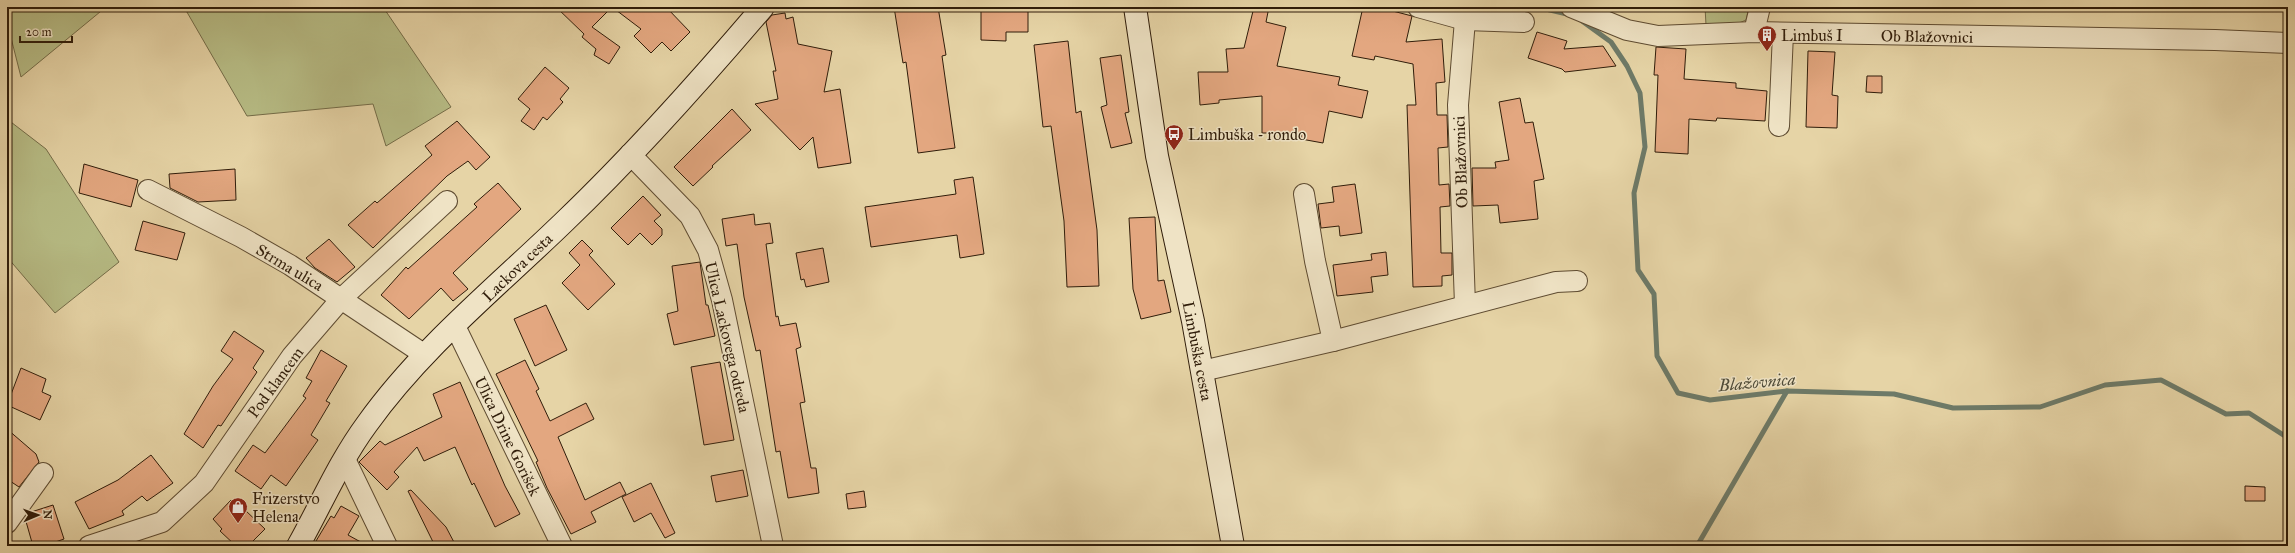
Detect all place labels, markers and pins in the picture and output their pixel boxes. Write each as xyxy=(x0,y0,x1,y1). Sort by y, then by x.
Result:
building icon: Limbuš I xyxy=(1756,24,1778,52)
place label: Limbuš I xyxy=(1781,26,1843,45)
bus stop icon: Limbuška - rondo xyxy=(1163,123,1185,151)
place label: Limbuška - rondo xyxy=(1188,125,1306,144)
place label: Frizerstvo Helena xyxy=(252,489,320,526)
shop icon: Frizerstvo Helena xyxy=(227,496,249,524)

